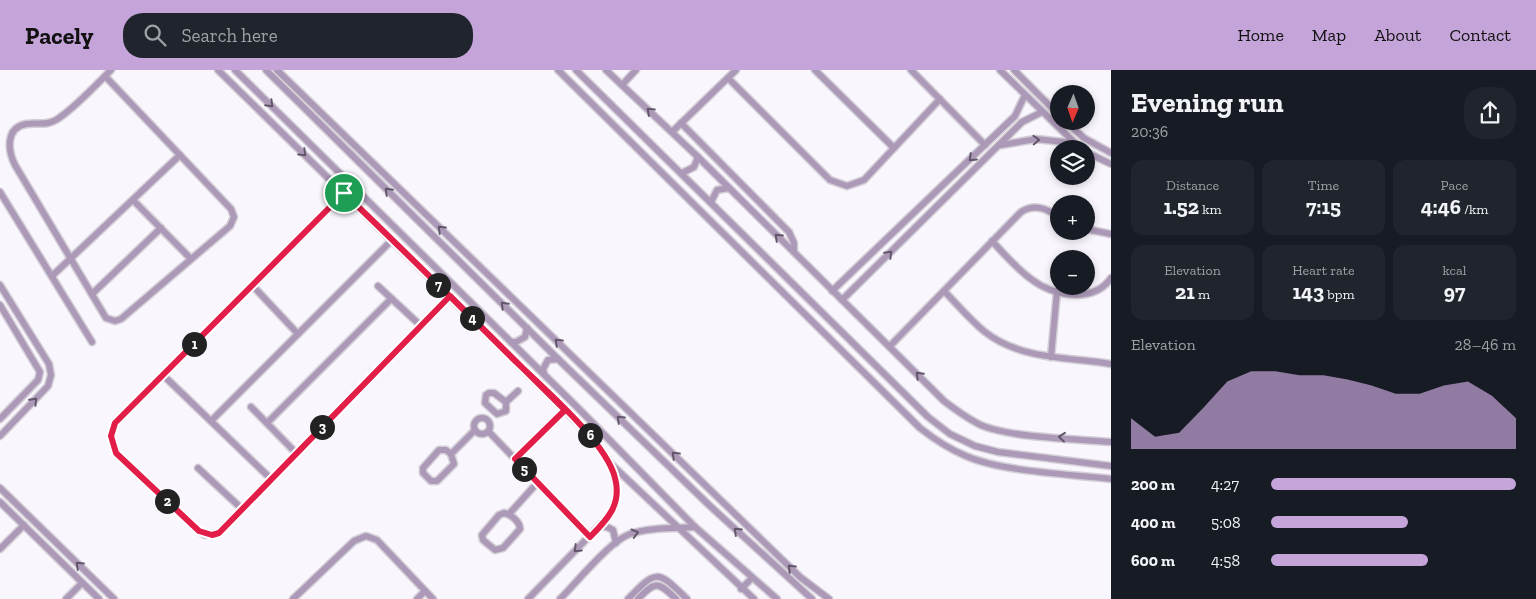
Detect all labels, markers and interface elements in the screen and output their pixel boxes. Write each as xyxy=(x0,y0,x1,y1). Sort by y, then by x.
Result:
search box xyxy=(123,13,473,58)
text: Pacely xyxy=(25,21,93,50)
icon: search xyxy=(141,21,169,49)
text: Search here xyxy=(181,24,278,47)
text: Home xyxy=(1237,24,1284,46)
text: Map xyxy=(1312,24,1346,46)
text: About xyxy=(1374,24,1421,46)
text: Contact xyxy=(1449,24,1511,46)
north arrow xyxy=(1050,85,1095,130)
map controls xyxy=(1050,85,1095,295)
text: Evening run xyxy=(1131,86,1284,119)
button: share xyxy=(1464,87,1516,139)
one-way arrow xyxy=(264,98,273,107)
one-way arrow xyxy=(646,108,655,117)
text: 20:36 xyxy=(1131,122,1168,141)
one-way arrow xyxy=(1032,134,1040,145)
button: layers xyxy=(1050,140,1095,185)
one-way arrow xyxy=(297,147,306,156)
one-way arrow xyxy=(968,152,977,161)
pin xyxy=(323,172,365,214)
text: Distance xyxy=(1166,177,1219,194)
text: Time xyxy=(1308,177,1339,194)
text: Pace xyxy=(1441,177,1468,194)
icon: arrive xyxy=(330,179,358,207)
one-way arrow xyxy=(385,188,394,197)
text: 1.52 xyxy=(1163,194,1199,219)
text: 7:15 xyxy=(1306,194,1341,219)
text: 4:46 xyxy=(1421,194,1461,219)
button: + xyxy=(1050,195,1095,240)
text: km xyxy=(1199,201,1222,218)
text: /km xyxy=(1461,201,1488,218)
one-way arrow xyxy=(438,226,447,235)
one-way arrow xyxy=(775,234,784,243)
button: − xyxy=(1050,250,1095,295)
one-way arrow xyxy=(883,251,892,260)
text: Elevation xyxy=(1164,262,1221,279)
text: Heart rate xyxy=(1292,262,1355,279)
text: kcal xyxy=(1443,262,1467,279)
pin: 7 xyxy=(426,272,450,298)
text: 7 xyxy=(435,277,442,294)
text: 21 xyxy=(1175,279,1195,304)
text: 143 xyxy=(1292,279,1324,304)
text: 97 xyxy=(1444,279,1465,304)
text: m xyxy=(1195,286,1210,303)
text: bpm xyxy=(1324,286,1355,303)
one-way arrow xyxy=(500,302,509,311)
pin: 4 xyxy=(460,306,484,330)
text: 4 xyxy=(469,310,476,327)
pin: 1 xyxy=(182,332,206,356)
text: Elevation xyxy=(1131,335,1196,354)
text: 28–46 m xyxy=(1455,335,1516,354)
text: 1 xyxy=(192,336,197,353)
one-way arrow xyxy=(555,339,564,348)
one-way arrow xyxy=(916,372,925,381)
one-way arrow xyxy=(28,398,37,407)
pin: 3 xyxy=(310,414,334,440)
one-way arrow xyxy=(616,415,625,424)
text: 3 xyxy=(319,419,326,436)
pin: 6 xyxy=(578,422,602,448)
text: 6 xyxy=(587,427,594,444)
one-way arrow xyxy=(1058,432,1066,443)
one-way arrow xyxy=(671,452,680,461)
pin: 5 xyxy=(512,456,536,482)
text: 5 xyxy=(521,461,528,478)
text: 200 m xyxy=(1131,475,1175,494)
text: 4:27 xyxy=(1211,475,1239,494)
pin: 2 xyxy=(154,488,180,514)
text: 2 xyxy=(164,493,171,510)
text: 400 m xyxy=(1131,513,1176,532)
text: 5:08 xyxy=(1211,513,1241,532)
one-way arrow xyxy=(733,528,742,537)
one-way arrow xyxy=(631,529,639,539)
one-way arrow xyxy=(574,543,583,552)
text: 600 m xyxy=(1131,551,1175,570)
text: 4:58 xyxy=(1211,551,1240,570)
one-way arrow xyxy=(75,562,84,571)
one-way arrow xyxy=(788,565,797,574)

